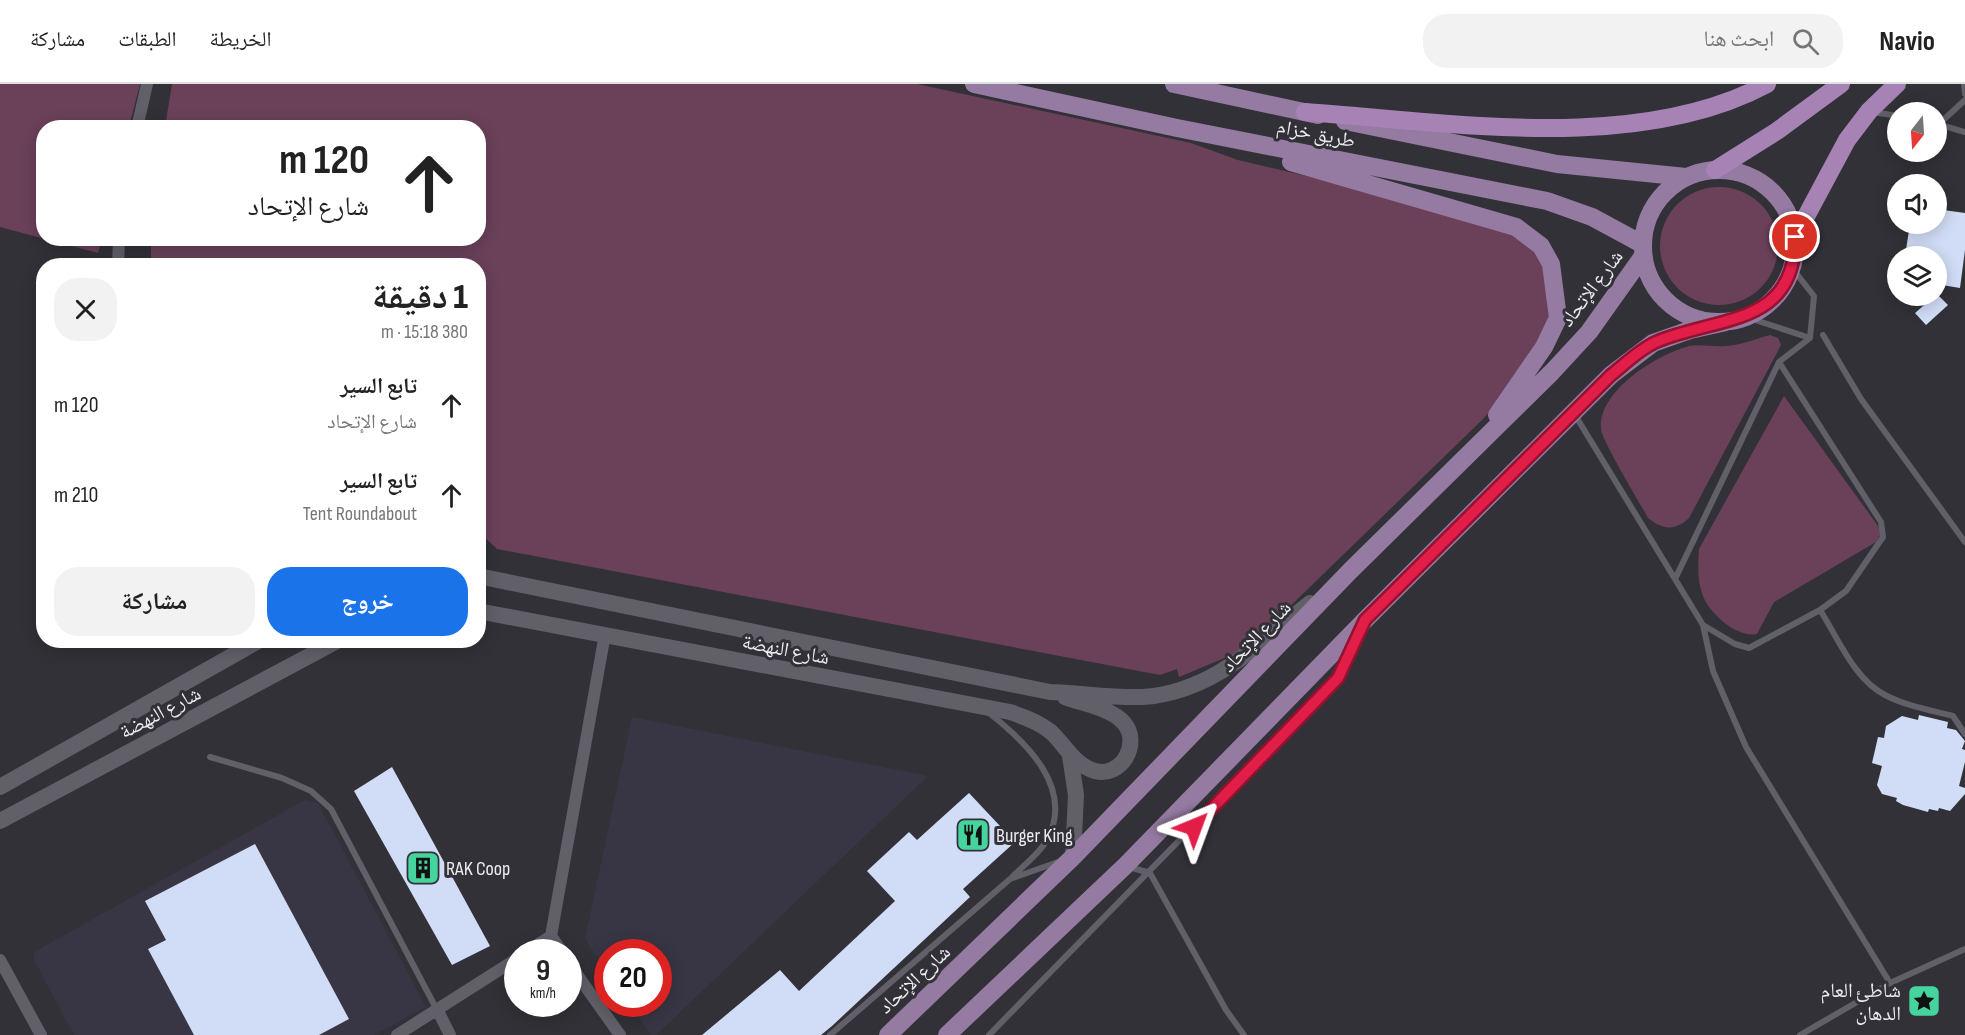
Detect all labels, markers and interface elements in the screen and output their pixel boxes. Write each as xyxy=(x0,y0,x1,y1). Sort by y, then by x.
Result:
search box xyxy=(1423,14,1843,68)
icon: search xyxy=(1789,25,1822,58)
text: Navio xyxy=(1879,25,1935,58)
text: ابحث هنا xyxy=(1704,26,1774,53)
text: مشاركة xyxy=(30,27,85,52)
text: الطبقات xyxy=(118,27,177,52)
text: الخريطة xyxy=(210,27,271,52)
north arrow xyxy=(1887,102,1947,162)
map controls xyxy=(1887,102,1947,306)
street label: طريق خزام xyxy=(1274,115,1357,154)
text: 120 m xyxy=(279,135,369,186)
icon: ahead xyxy=(390,144,468,222)
button: sound xyxy=(1887,174,1947,234)
text: شارع الإتحاد xyxy=(248,191,369,223)
pin xyxy=(1769,211,1820,262)
icon: arrive xyxy=(1778,220,1811,253)
street label: شارع الإتحاد xyxy=(1555,246,1628,332)
button: layers xyxy=(1887,246,1947,306)
text: 1 دقيقة xyxy=(372,276,468,319)
button: close xyxy=(54,278,117,341)
text: 380 m · 15:18 xyxy=(381,320,468,344)
text: تابع السير xyxy=(340,373,417,400)
icon: ahead xyxy=(435,389,468,422)
text: 120 m xyxy=(54,392,98,419)
text: شارع الإتحاد xyxy=(327,410,417,434)
text: تابع السير xyxy=(340,468,417,495)
icon: ahead xyxy=(435,479,468,512)
text: 210 m xyxy=(54,482,98,509)
text: Tent Roundabout xyxy=(303,502,417,526)
button: مشاركة xyxy=(54,567,255,636)
button: خروج xyxy=(267,567,468,636)
street label: شارع الإتحاد xyxy=(1217,596,1297,677)
street label: شارع النهضة xyxy=(740,630,831,670)
street label: شارع النهضة xyxy=(116,682,205,744)
position arrow xyxy=(1162,795,1226,859)
restaurant icon: Burger King xyxy=(955,817,991,853)
place label: Burger King xyxy=(996,824,1073,848)
building icon: RAK Coop xyxy=(405,850,441,886)
place label: RAK Coop xyxy=(446,857,510,881)
speed limit sign: 20 xyxy=(594,939,672,1017)
street label: شارع الإتحاد xyxy=(874,940,956,1019)
text: 9 xyxy=(536,953,550,989)
place label: شاطئ العام الدهان xyxy=(1821,979,1901,1026)
place icon: شاطئ العام الدهان xyxy=(1906,983,1942,1019)
text: km/h xyxy=(530,984,556,1003)

